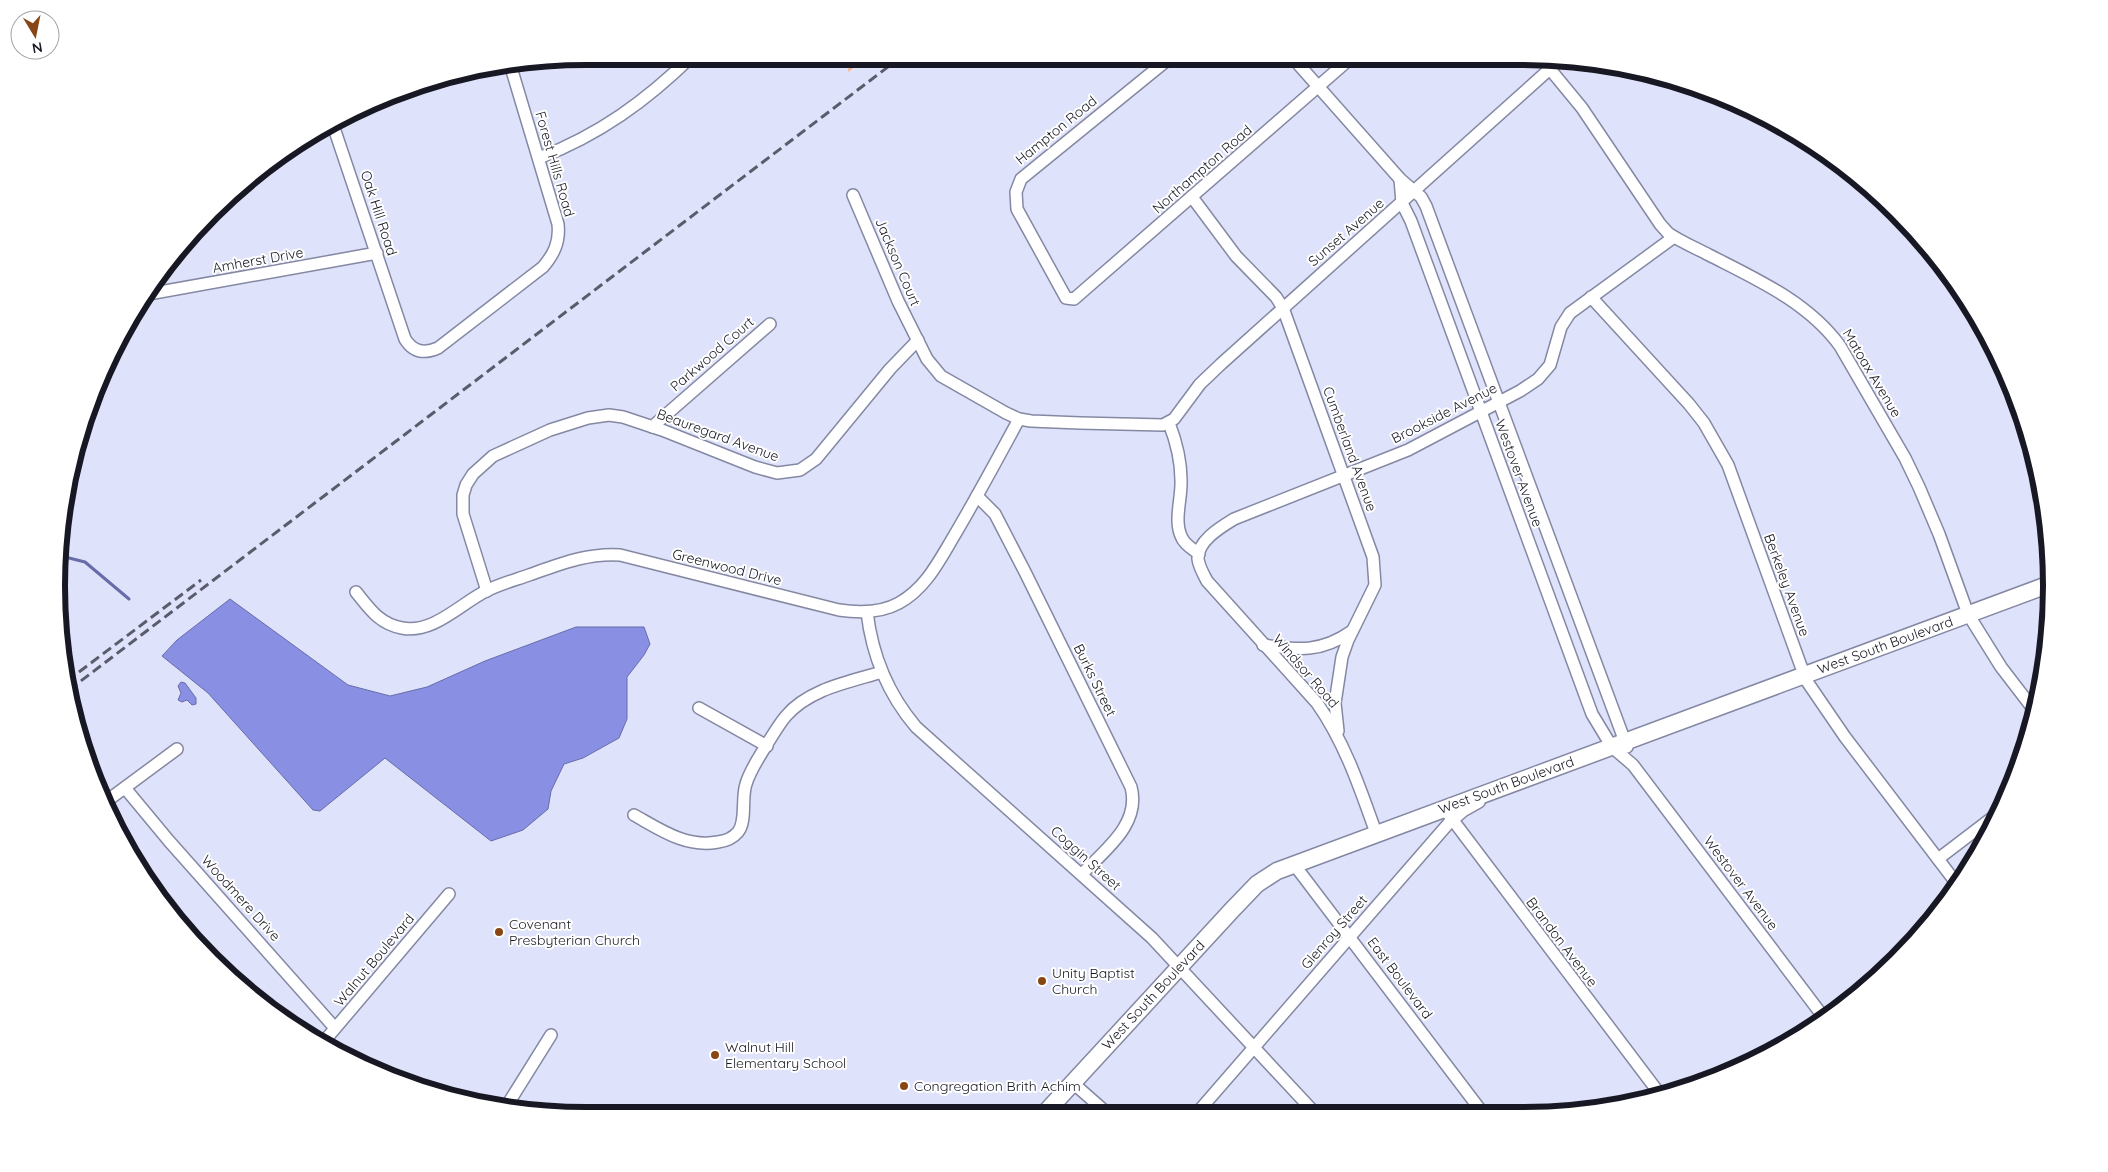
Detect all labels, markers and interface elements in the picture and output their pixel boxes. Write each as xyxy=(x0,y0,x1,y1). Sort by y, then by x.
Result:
north arrow xyxy=(10,10,60,60)
text: N xyxy=(31,38,44,58)
street label: Hampton Road xyxy=(1012,92,1100,168)
street label: Forest Hills Road xyxy=(531,109,579,219)
street label: Northampton Road xyxy=(1148,121,1256,217)
street label: Oak Hill Road xyxy=(357,168,401,258)
street label: Sunset Avenue xyxy=(1304,194,1388,270)
street label: Jackson Court xyxy=(871,215,925,309)
street label: Amherst Drive xyxy=(211,243,305,277)
street label: Parkwood Court xyxy=(666,313,758,395)
street label: Matoax Avenue xyxy=(1838,325,1906,421)
street label: Brookside Avenue xyxy=(1388,379,1500,447)
street label: Cumberland Avenue xyxy=(1319,384,1381,514)
street label: Beauregard Avenue xyxy=(654,405,782,465)
street label: Westover Avenue xyxy=(1491,417,1547,529)
street label: Berkeley Avenue xyxy=(1760,531,1814,639)
street label: Greenwood Drive xyxy=(670,545,784,589)
street label: West South Boulevard xyxy=(1815,612,1955,678)
street label: Windsor Road xyxy=(1269,630,1343,712)
street label: Burks Street xyxy=(1070,641,1120,719)
street label: West South Boulevard xyxy=(1436,752,1576,818)
street label: Coggin Street xyxy=(1047,822,1125,894)
street label: Westover Avenue xyxy=(1700,832,1782,934)
street label: Woodmere Drive xyxy=(198,851,285,945)
street label: Glenroy Street xyxy=(1297,891,1371,973)
street label: Brandon Avenue xyxy=(1522,894,1602,990)
street label: Walnut Boulevard xyxy=(330,910,418,1010)
place label: Covenant Presbyterian Church xyxy=(509,915,640,949)
marker: Covenant Presbyterian Church xyxy=(493,926,505,938)
street label: East Boulevard xyxy=(1363,934,1437,1022)
street label: West South Boulevard xyxy=(1098,937,1208,1053)
place label: Unity Baptist Church xyxy=(1052,964,1135,998)
marker: Unity Baptist Church xyxy=(1036,975,1048,987)
place label: Walnut Hill Elementary School xyxy=(725,1038,846,1072)
marker: Walnut Hill Elementary School xyxy=(709,1049,721,1061)
place label: Congregation Brith Achim xyxy=(914,1077,1081,1095)
marker: Congregation Brith Achim xyxy=(898,1080,910,1092)

